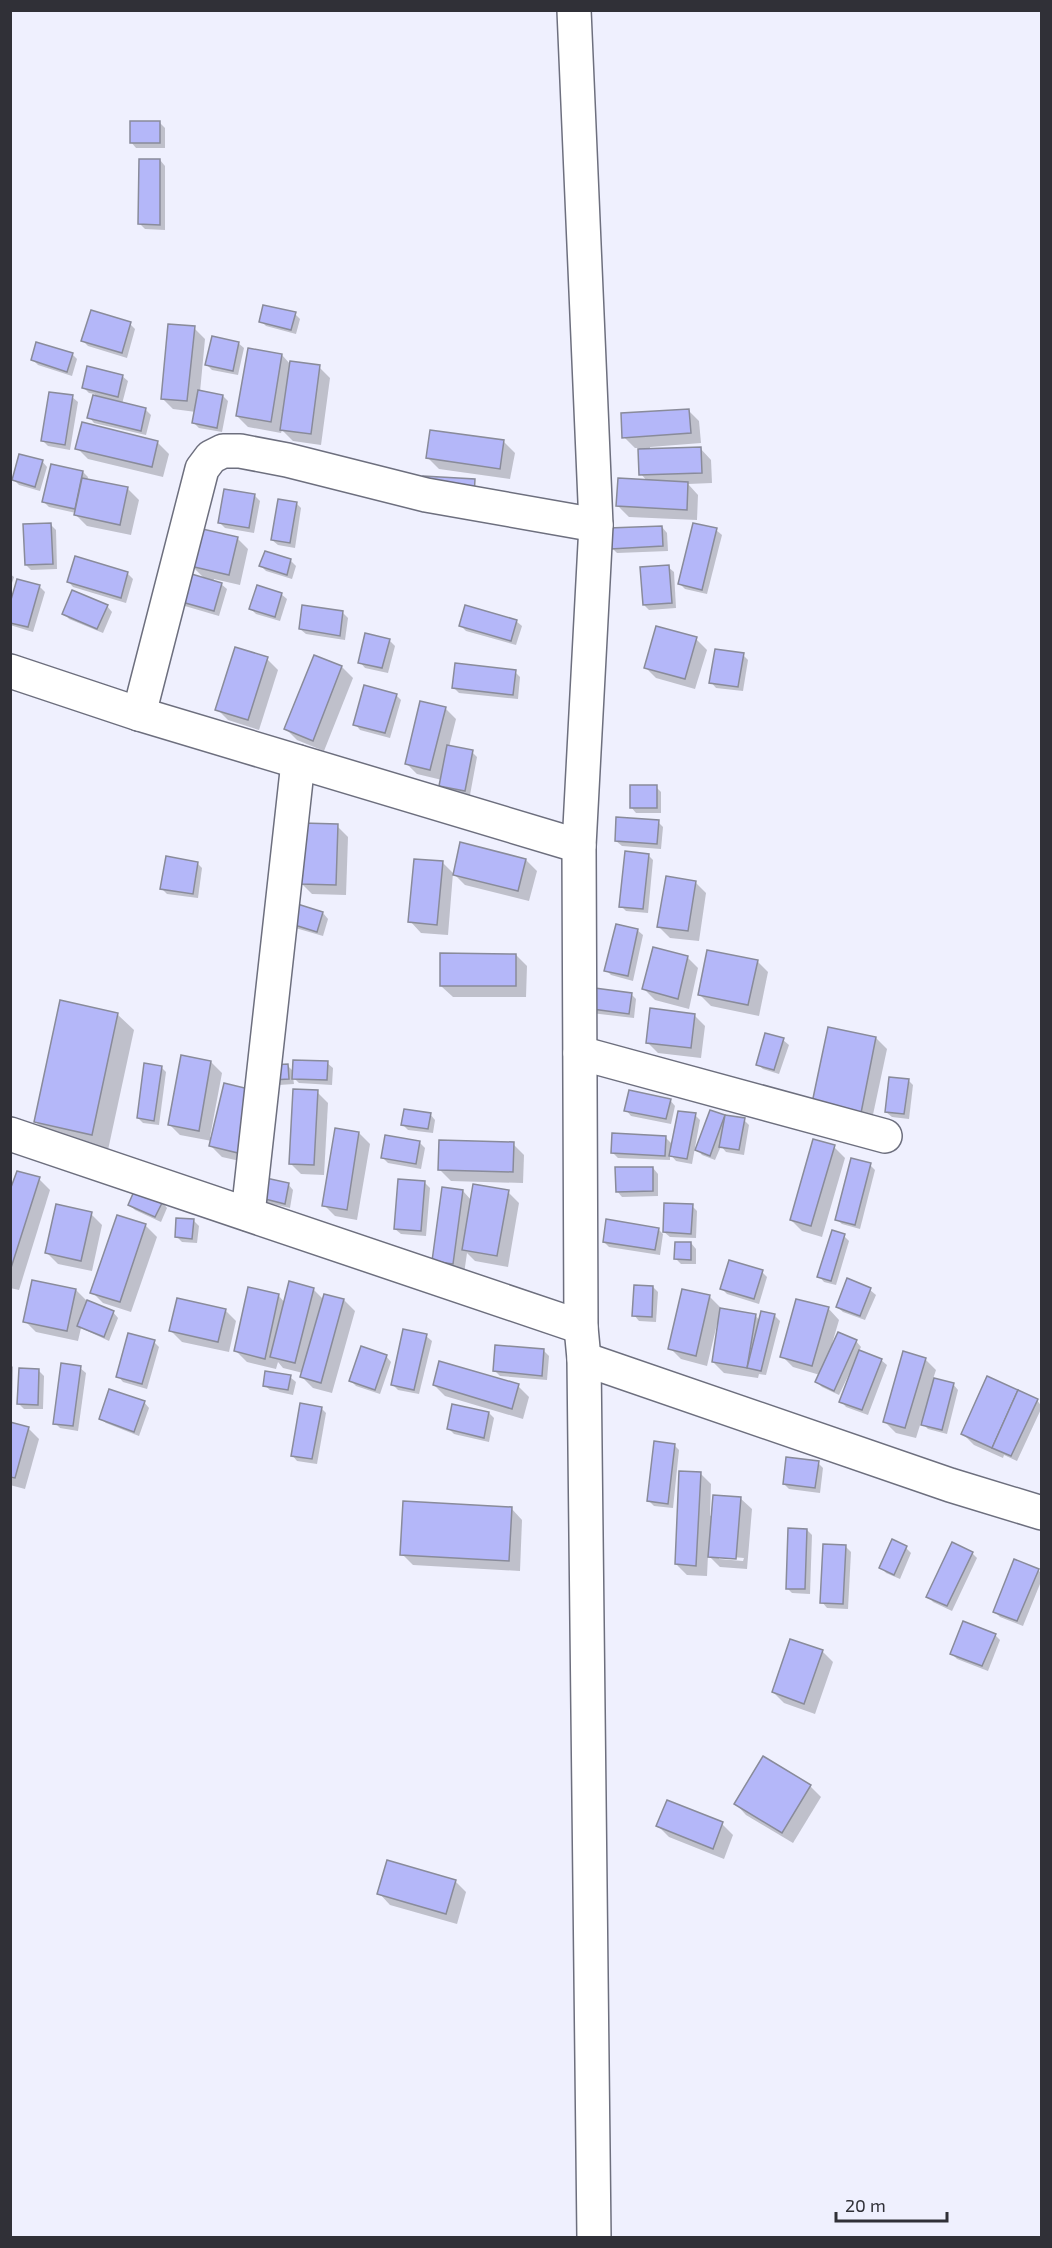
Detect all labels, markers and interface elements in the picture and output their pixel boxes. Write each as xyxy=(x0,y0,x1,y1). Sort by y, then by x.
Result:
scale bar xyxy=(836,2185,947,2223)
text: 20 m xyxy=(845,2194,886,2216)

